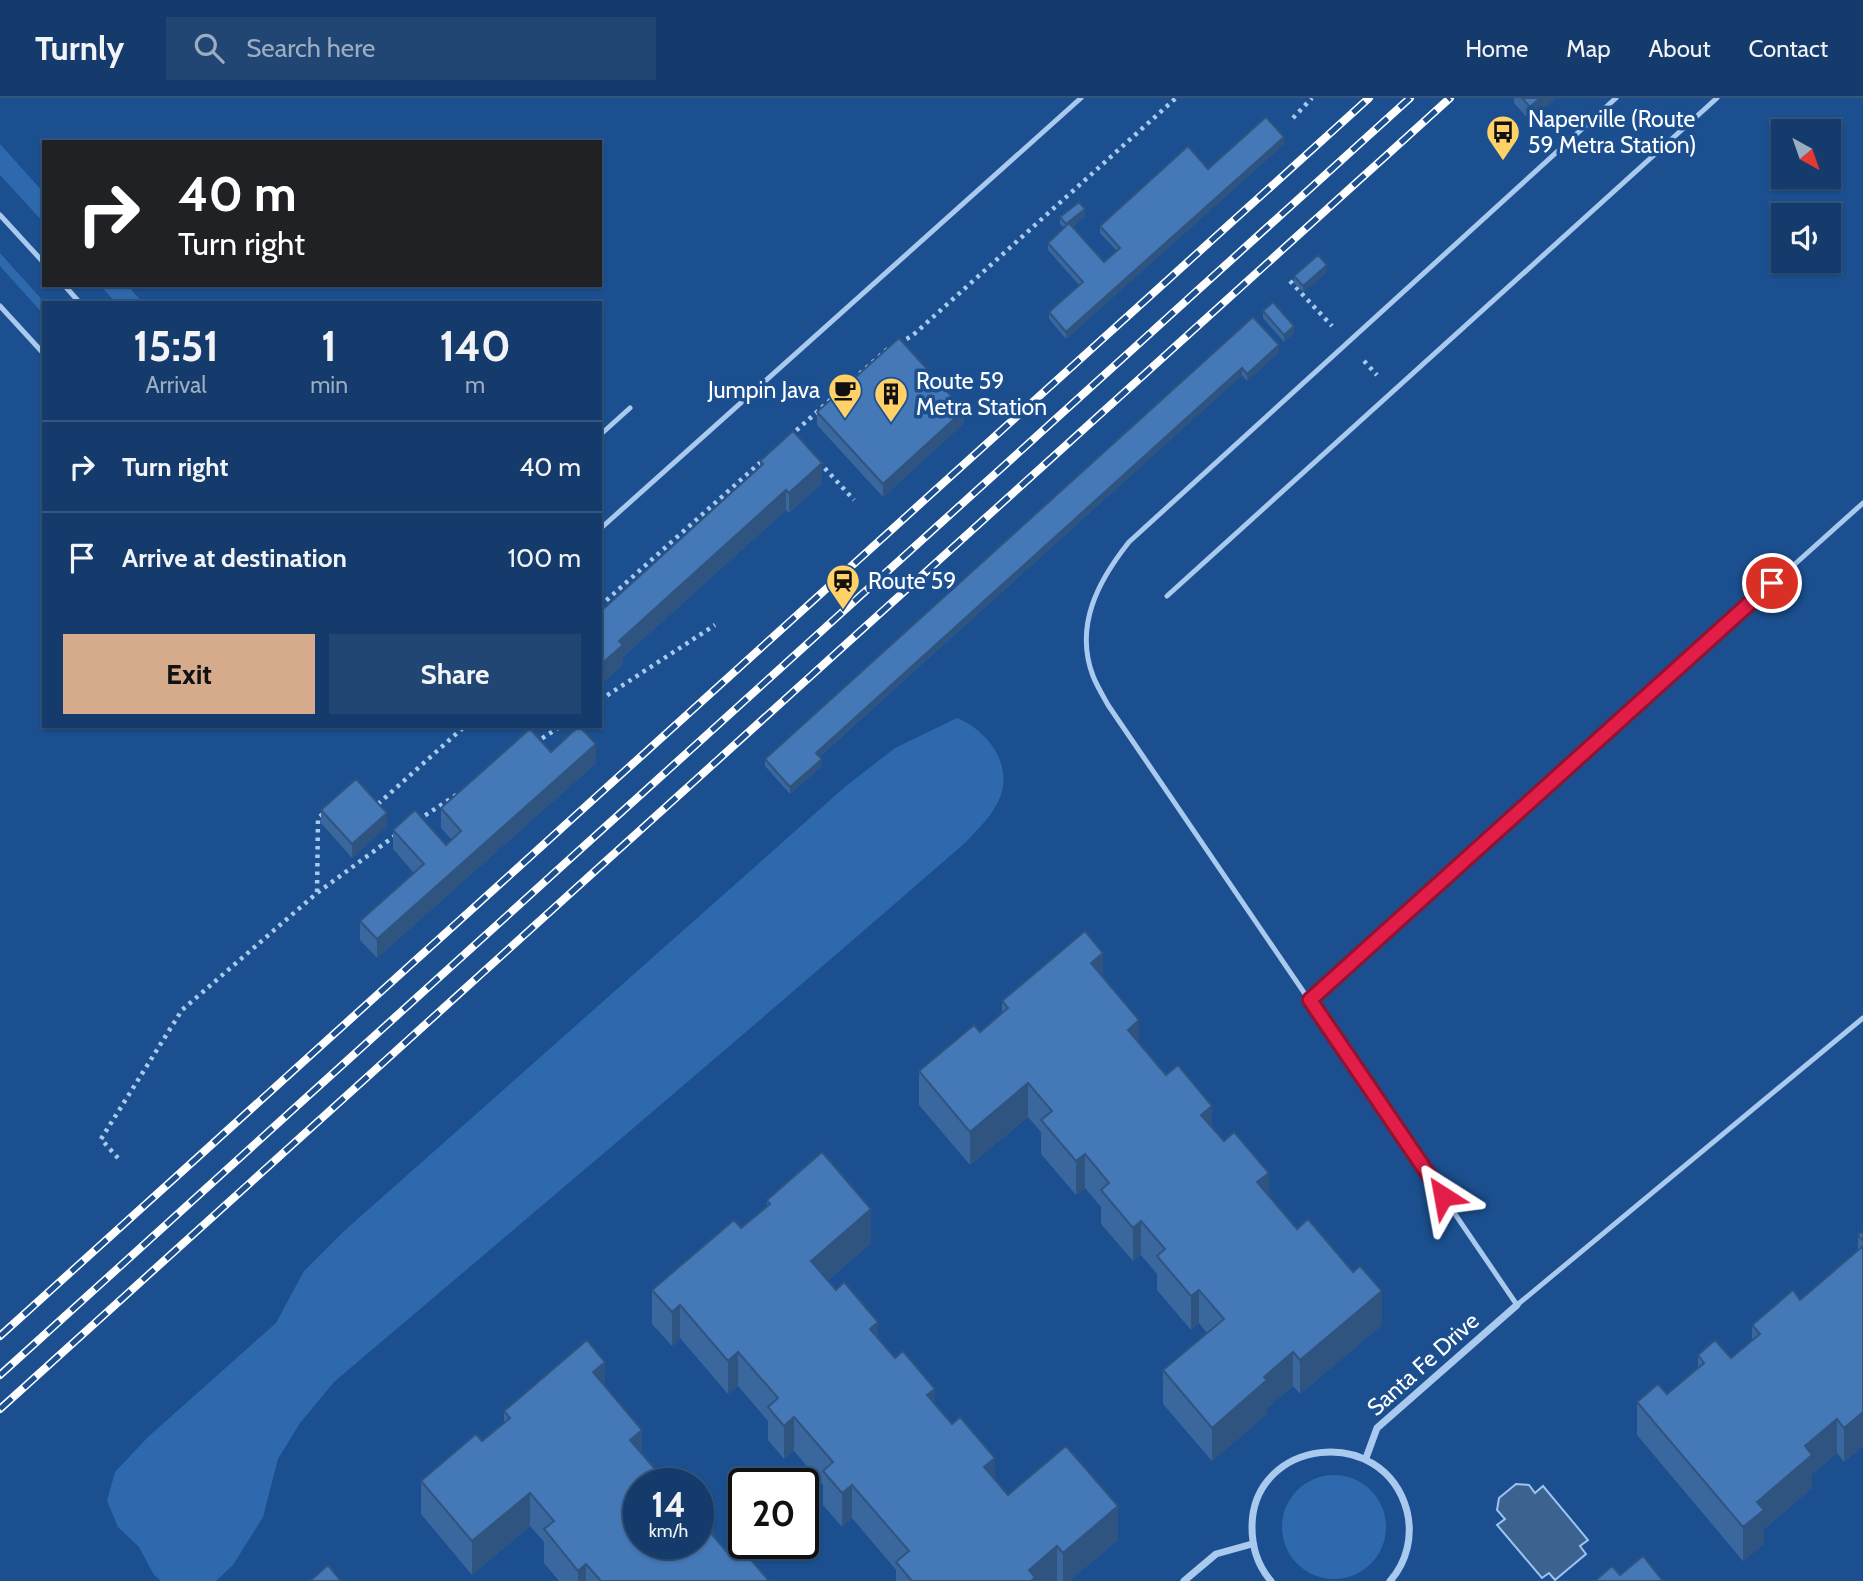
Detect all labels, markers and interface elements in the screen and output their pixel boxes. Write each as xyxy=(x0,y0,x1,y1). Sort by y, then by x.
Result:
search box xyxy=(166,17,656,80)
text: Turnly xyxy=(35,28,124,68)
icon: search xyxy=(190,29,228,67)
text: Search here xyxy=(246,32,375,64)
text: Home xyxy=(1465,34,1528,63)
text: Map xyxy=(1566,34,1611,63)
text: About xyxy=(1649,34,1711,63)
text: Contact xyxy=(1749,34,1828,63)
place label: Naperville (Route 59 Metra Station) xyxy=(1528,105,1696,159)
bus stop icon: Naperville (Route 59 Metra Station) xyxy=(1484,113,1522,162)
north arrow xyxy=(1771,119,1841,189)
map controls xyxy=(1771,119,1841,273)
text: 40 m xyxy=(178,164,297,223)
icon: right xyxy=(63,168,154,259)
button: sound xyxy=(1771,203,1841,273)
text: Turn right xyxy=(178,224,305,263)
text: 15:51 xyxy=(133,320,219,372)
text: 1 xyxy=(321,320,337,372)
text: 140 xyxy=(439,320,511,372)
place label: Route 59 Metra Station xyxy=(916,367,1047,421)
text: Arrival xyxy=(145,371,207,399)
text: min xyxy=(310,371,348,399)
text: m xyxy=(465,371,485,399)
cafe icon: Jumpin Java xyxy=(826,371,864,420)
building icon: Route 59 Metra Station xyxy=(872,375,910,424)
place label: Jumpin Java xyxy=(707,376,820,404)
icon: right xyxy=(63,448,101,486)
text: Turn right xyxy=(122,451,228,483)
text: 40 m xyxy=(519,451,581,483)
icon: arrive xyxy=(63,539,101,577)
text: Arrive at destination xyxy=(122,542,347,574)
text: 100 m xyxy=(508,542,581,574)
pin xyxy=(1742,553,1802,613)
station icon: Route 59 xyxy=(824,562,862,611)
icon: arrive xyxy=(1753,564,1791,602)
place label: Route 59 xyxy=(868,567,956,595)
button: Exit xyxy=(63,634,315,714)
button: Share xyxy=(329,634,581,714)
position arrow xyxy=(1406,1159,1480,1233)
street label: Santa Fe Drive xyxy=(1361,1306,1485,1421)
speed limit sign: 20 xyxy=(728,1468,819,1559)
text: 14 xyxy=(651,1483,686,1526)
text: km/h xyxy=(649,1520,688,1542)

